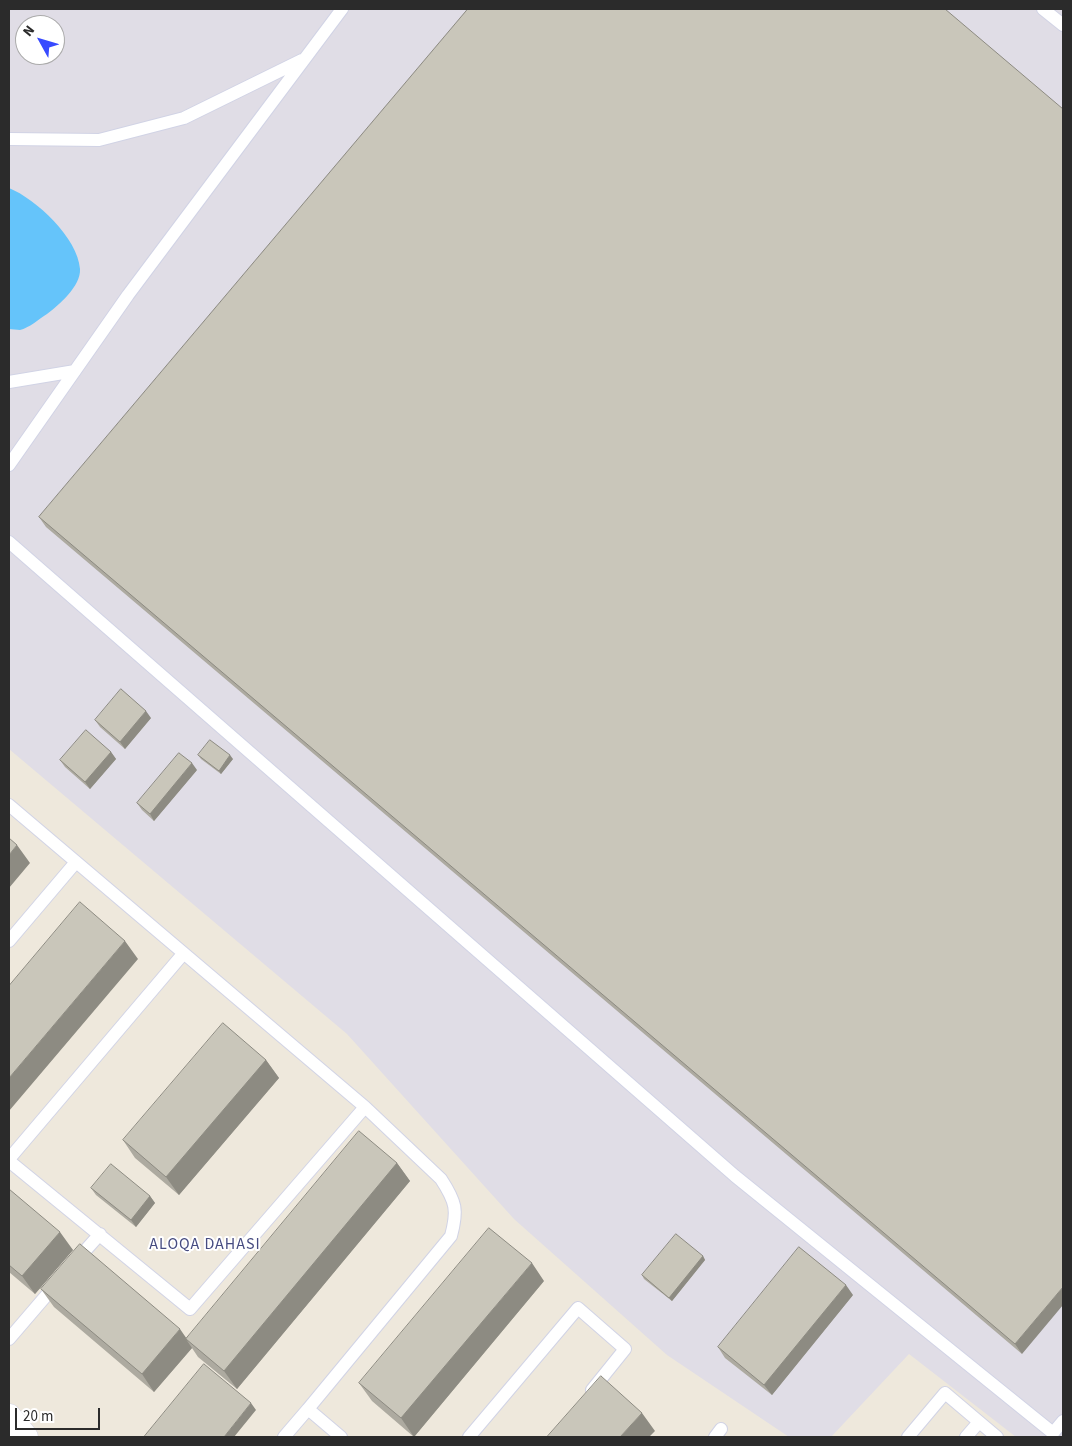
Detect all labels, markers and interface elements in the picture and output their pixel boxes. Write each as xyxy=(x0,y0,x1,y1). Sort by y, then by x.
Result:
north arrow xyxy=(15,15,65,65)
text: N xyxy=(18,21,40,41)
district label: ALOQA DAHASI xyxy=(148,1235,262,1255)
scale bar xyxy=(18,1398,102,1430)
text: 20 m xyxy=(23,1406,53,1427)

